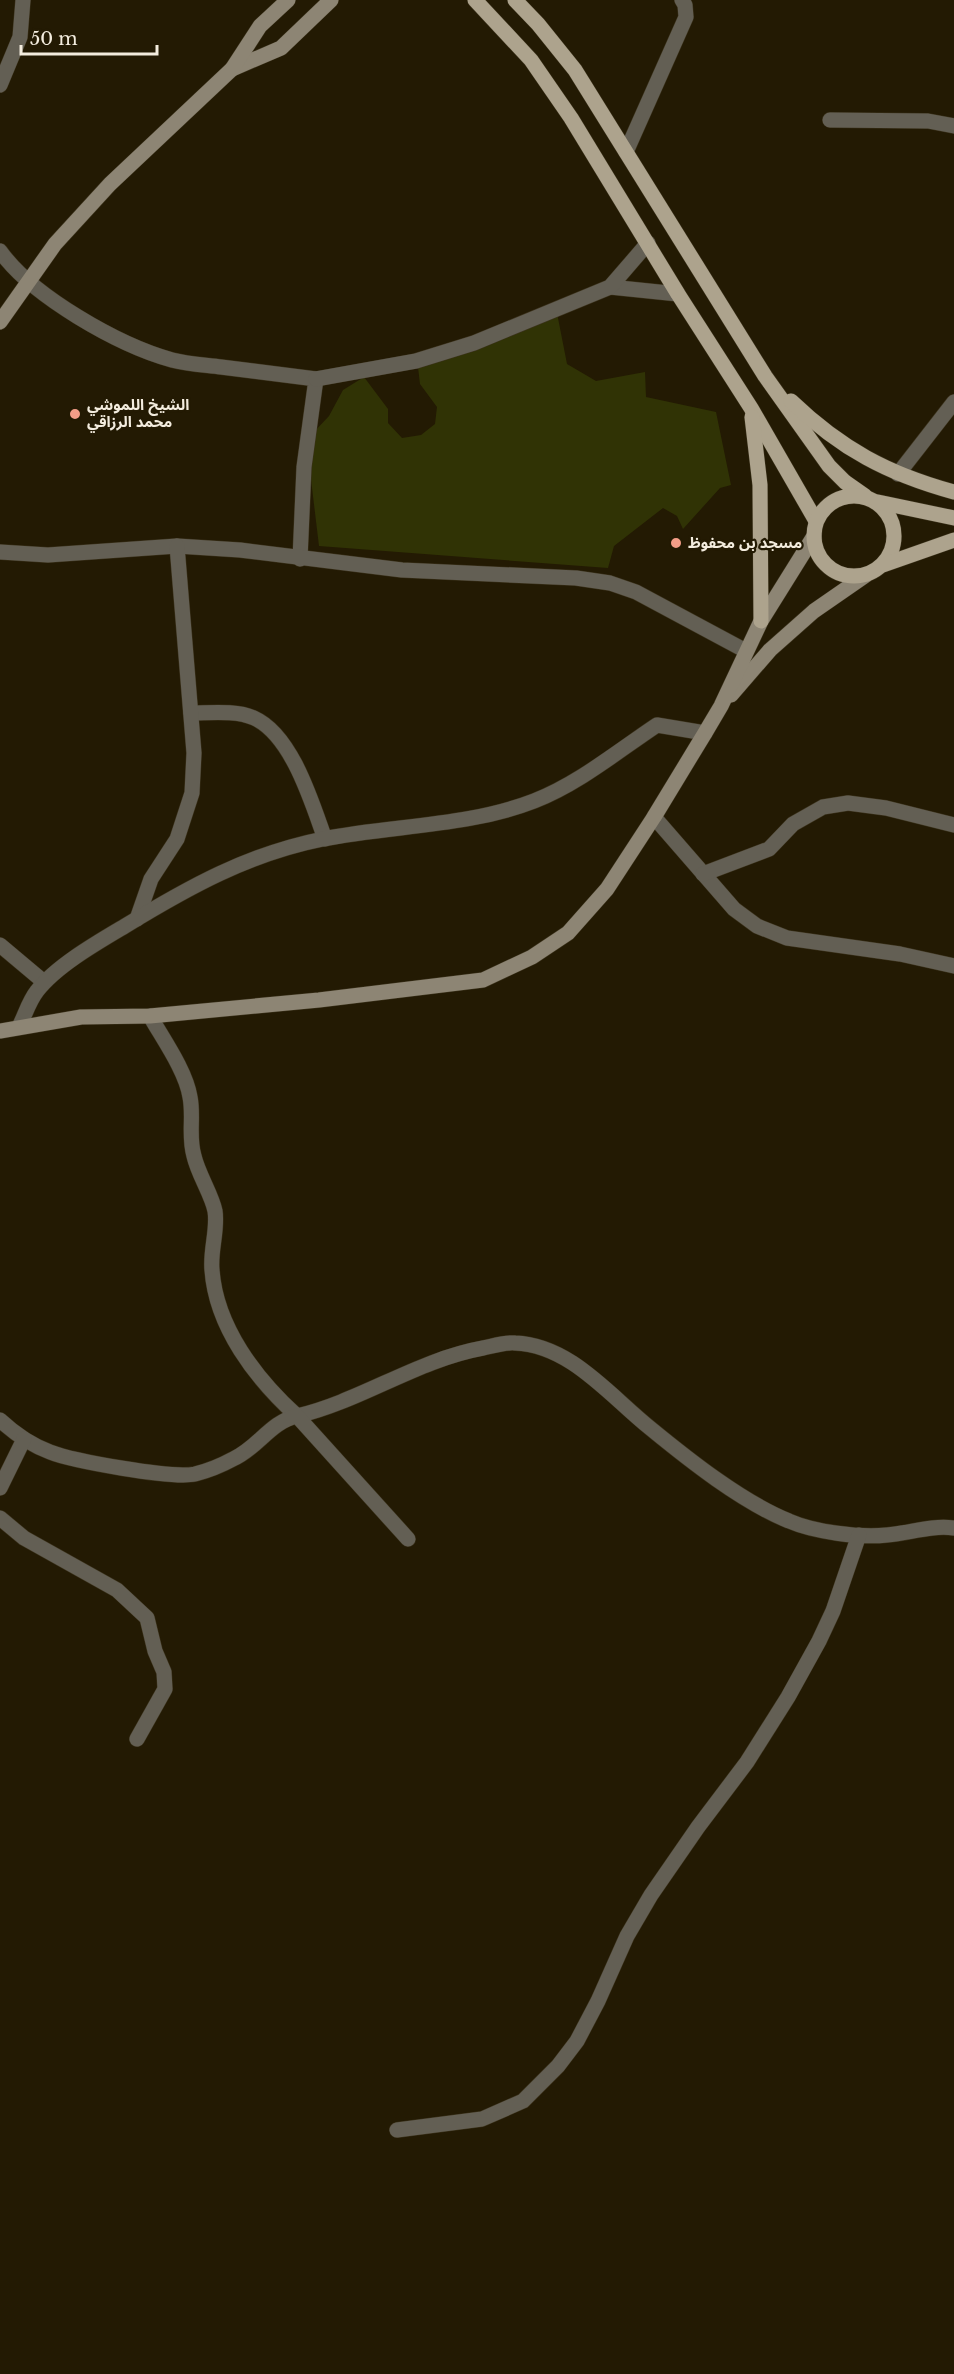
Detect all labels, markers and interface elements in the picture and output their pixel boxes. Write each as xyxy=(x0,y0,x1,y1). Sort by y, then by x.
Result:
scale bar xyxy=(21,18,158,56)
text: 50 m xyxy=(30,28,78,50)
place label: الشيخ اللموشي محمد الرزاقي xyxy=(87,395,189,433)
marker: الشيخ اللموشي محمد الرزاقي xyxy=(68,407,82,421)
place label: مسجد بن محفوظ xyxy=(688,533,802,552)
marker: مسجد بن محفوظ xyxy=(669,536,683,550)

